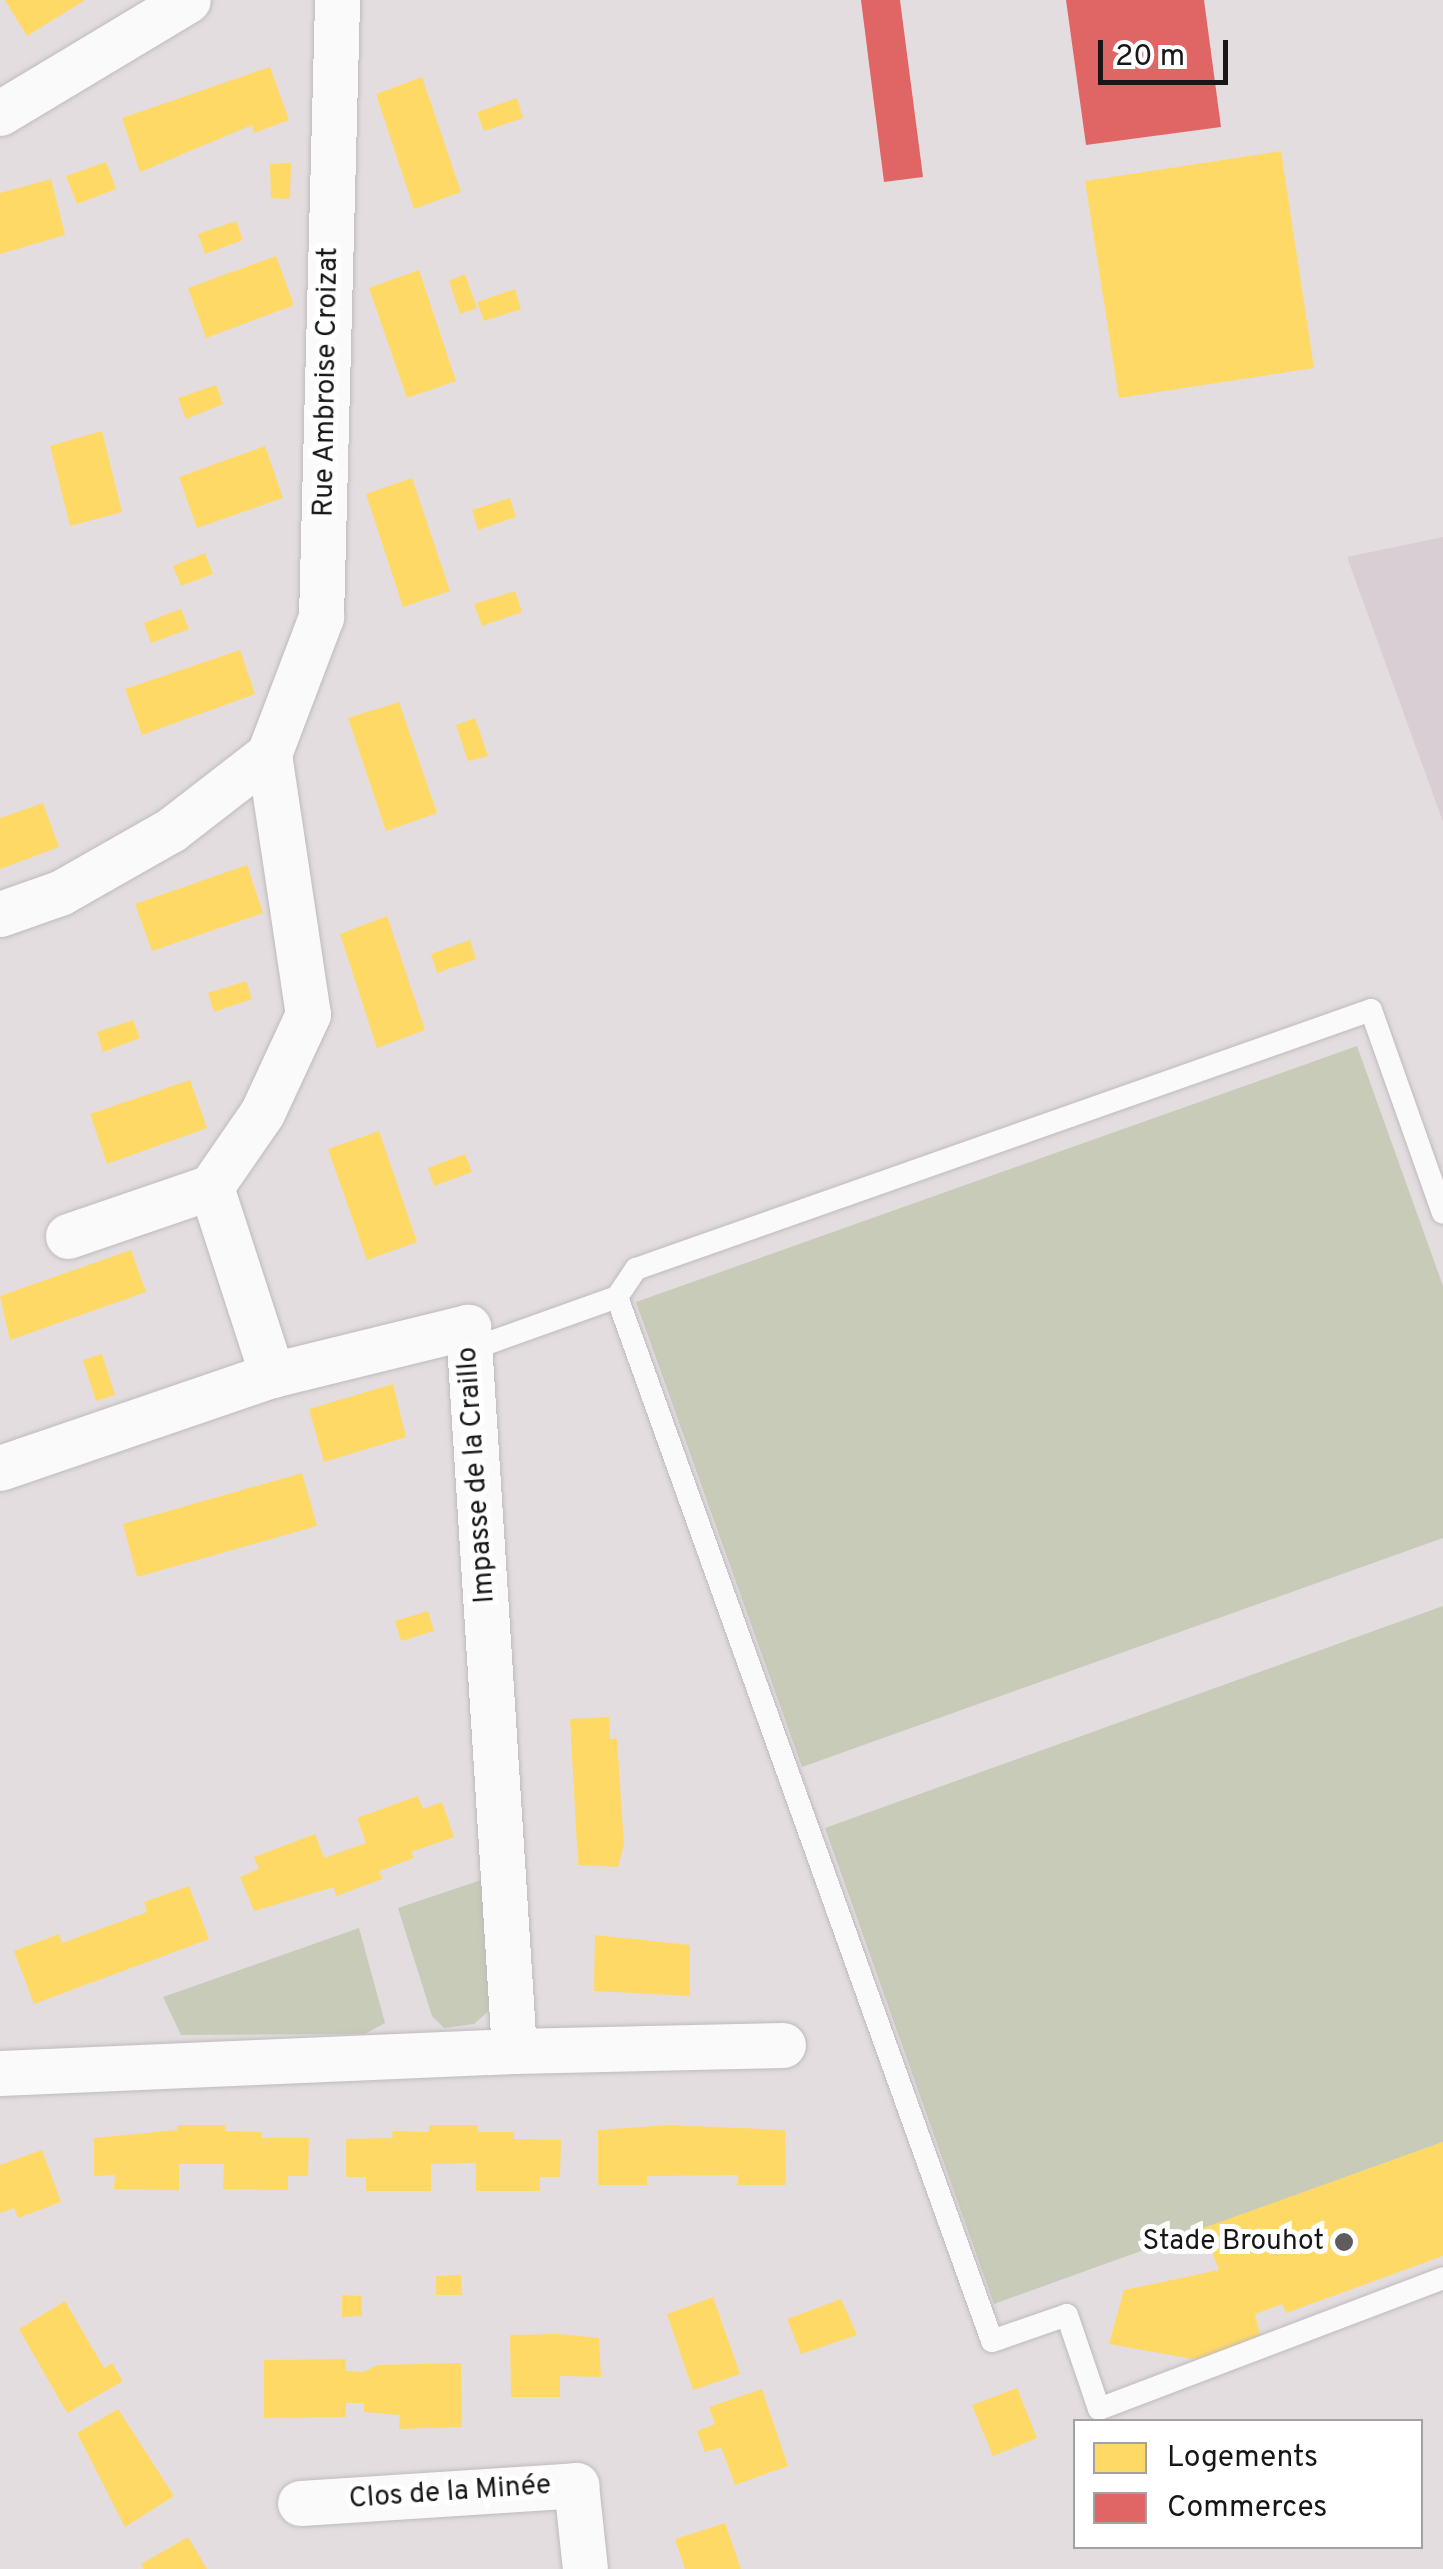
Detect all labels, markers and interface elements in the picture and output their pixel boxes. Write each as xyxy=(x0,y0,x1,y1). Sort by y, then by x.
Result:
scale bar xyxy=(1103,20,1233,82)
text: 20 m xyxy=(1115,39,1185,76)
street label: Rue Ambroise Croizat xyxy=(308,246,346,518)
street label: Impasse de la Craillo xyxy=(451,1346,503,1604)
place label: Stade Brouhot xyxy=(1143,2225,1324,2259)
marker: Stade Brouhot xyxy=(1333,2231,1355,2253)
legend xyxy=(1073,2419,1423,2549)
text: Logements xyxy=(1167,2440,1318,2477)
street label: Clos de la Minée xyxy=(348,2469,552,2517)
text: Commerces xyxy=(1167,2490,1327,2527)

